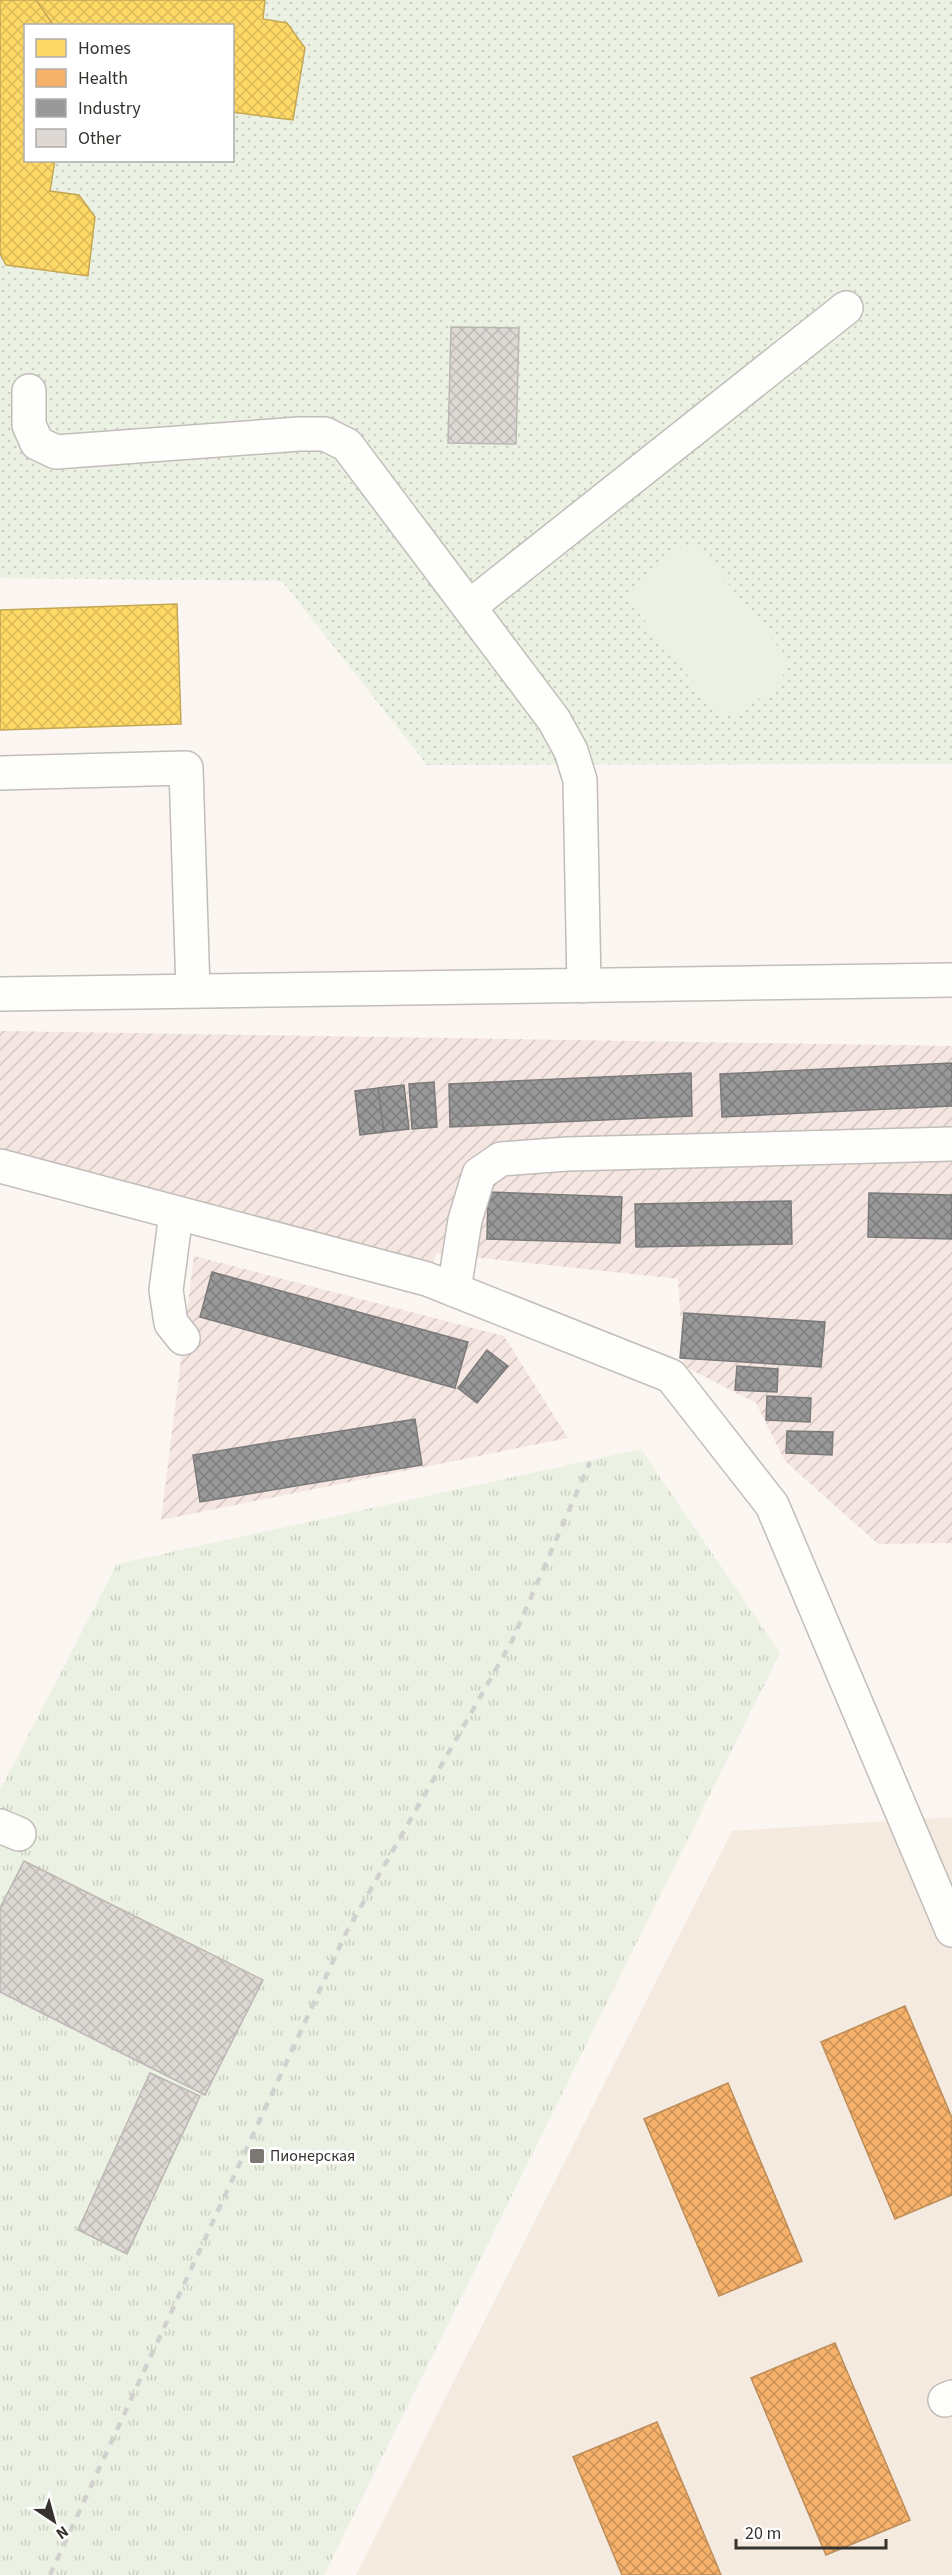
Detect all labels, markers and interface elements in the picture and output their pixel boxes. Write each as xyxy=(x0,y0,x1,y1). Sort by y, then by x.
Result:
legend xyxy=(24,24,234,162)
text: Homes xyxy=(78,36,131,61)
text: Health xyxy=(78,66,128,91)
text: Industry xyxy=(78,96,141,121)
text: Other xyxy=(78,126,122,151)
place label: Пионерская xyxy=(270,2145,355,2167)
marker: Пионерская xyxy=(248,2147,266,2165)
north arrow xyxy=(24,2491,84,2551)
scale bar xyxy=(736,2512,886,2550)
text: N xyxy=(51,2520,73,2544)
text: 20 m xyxy=(745,2521,781,2546)

